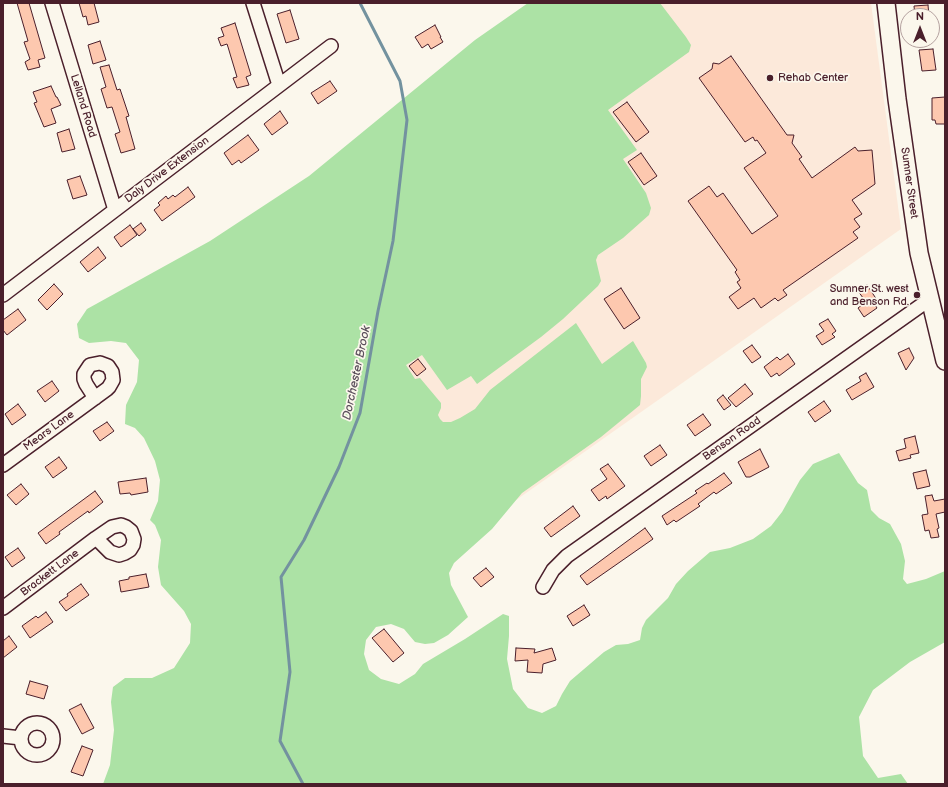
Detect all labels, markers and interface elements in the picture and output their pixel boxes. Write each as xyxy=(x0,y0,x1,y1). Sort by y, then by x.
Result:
north arrow xyxy=(900,8,940,48)
text: N xyxy=(916,10,924,23)
place label: Rehab Center xyxy=(778,71,848,85)
street label: Lelland Road xyxy=(67,73,99,139)
marker: Rehab Center xyxy=(765,73,775,83)
street label: Daly Drive Extension xyxy=(122,134,212,206)
street label: Sumner Street xyxy=(897,147,921,219)
place label: Sumner St. west and Benson Rd. xyxy=(830,282,909,308)
marker: Sumner St. west and Benson Rd. xyxy=(912,290,922,300)
water label: Dorchester Brook xyxy=(340,325,374,421)
street label: Mears Lane xyxy=(21,408,77,454)
street label: Benson Road xyxy=(700,414,764,464)
street label: Brackett Lane xyxy=(18,547,82,599)

